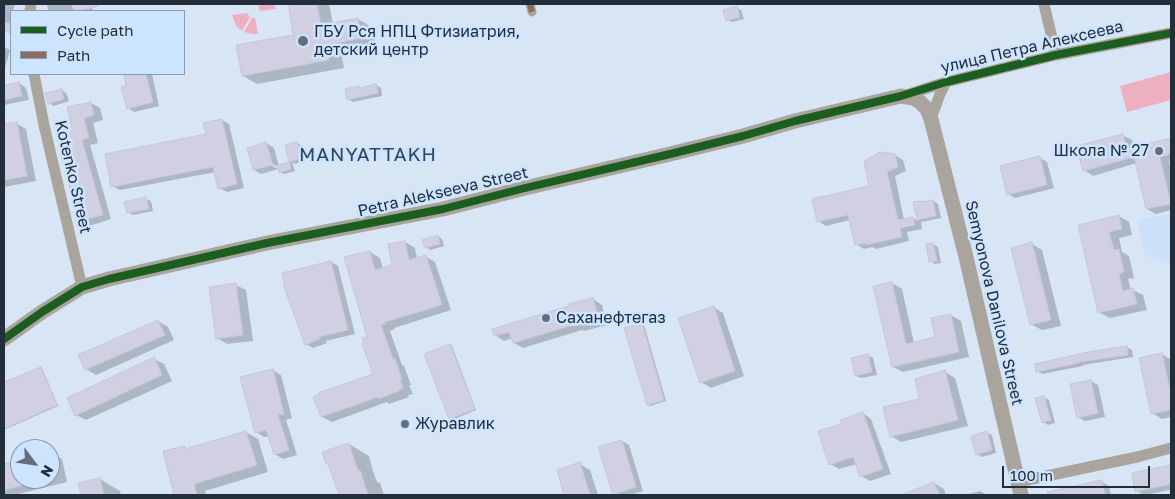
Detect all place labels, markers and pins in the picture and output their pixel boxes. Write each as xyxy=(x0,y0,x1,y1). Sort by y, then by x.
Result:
place label: ГБУ Рся НПЦ Фтизиатрия, детский центр xyxy=(314,22,520,60)
marker: ГБУ Рся НПЦ Фтизиатрия, детский центр xyxy=(296,34,310,48)
place label: Школа № 27 xyxy=(1053,141,1149,161)
marker: Школа № 27 xyxy=(1153,145,1165,157)
place label: Саханефтегаз xyxy=(556,308,666,328)
marker: Саханефтегаз xyxy=(540,312,552,324)
place label: Журавлик xyxy=(415,414,495,434)
marker: Журавлик xyxy=(399,418,411,430)

